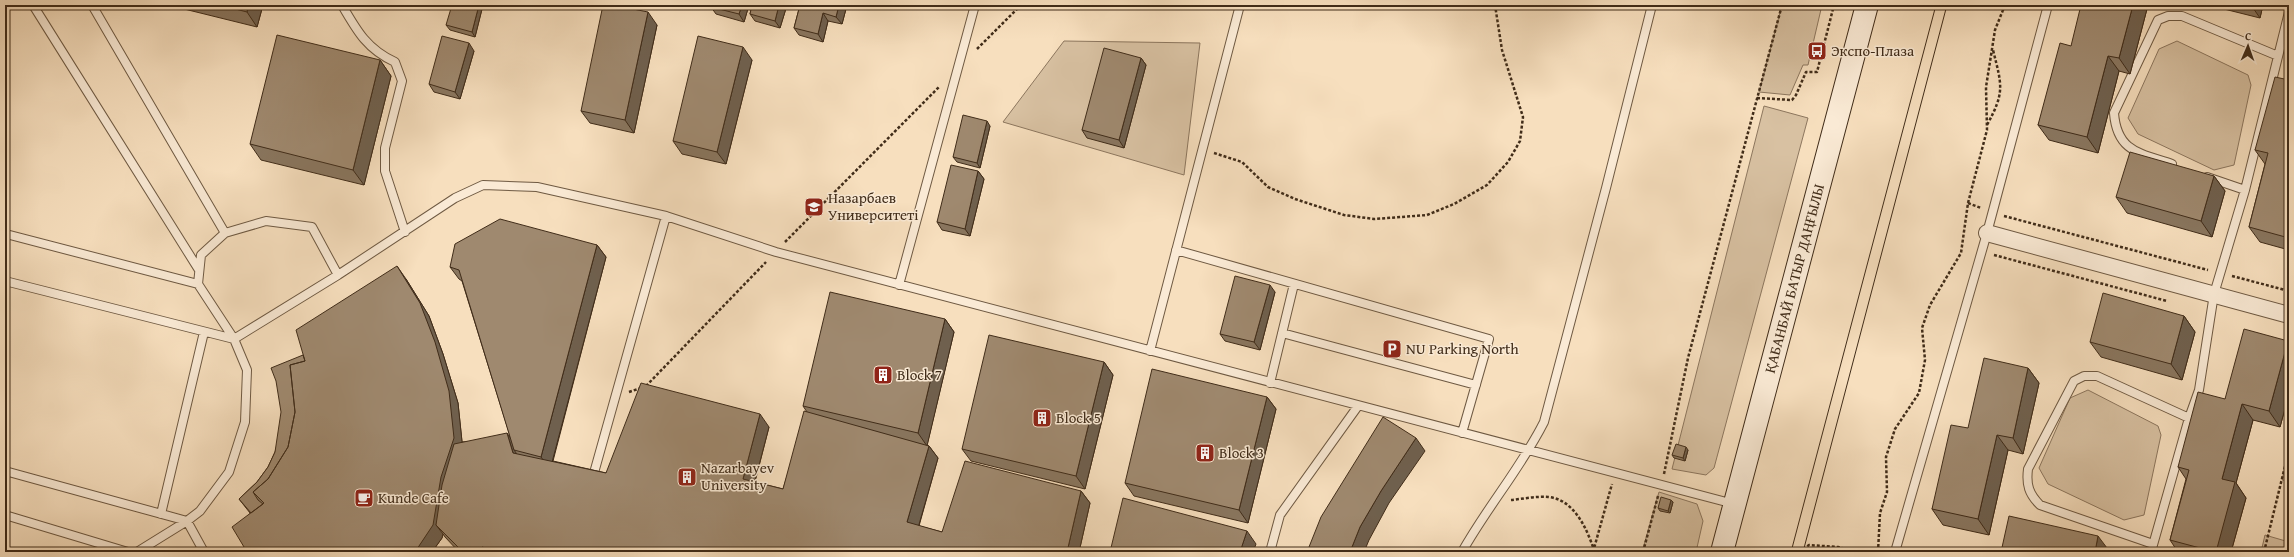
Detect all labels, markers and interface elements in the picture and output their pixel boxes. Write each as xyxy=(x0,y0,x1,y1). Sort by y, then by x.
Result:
north arrow xyxy=(2228,26,2268,66)
text: С xyxy=(2245,28,2252,44)
bus stop icon: Экспо-Плаза xyxy=(1806,40,1828,62)
place label: Экспо-Плаза xyxy=(1831,40,1915,61)
street label: ҚАБАНБАЙ БАТЫР ДАҢҒЫЛЫ xyxy=(1759,181,1829,375)
place label: Назарбаев Университеті xyxy=(828,187,919,225)
school or university icon: Назарбаев Университеті xyxy=(803,196,825,218)
parking icon: NU Parking North xyxy=(1381,338,1403,360)
place label: NU Parking North xyxy=(1406,338,1519,359)
building icon: Block 7 xyxy=(872,364,894,386)
place label: Block 7 xyxy=(897,364,942,385)
building icon: Block 5 xyxy=(1031,407,1053,429)
place label: Block 5 xyxy=(1056,407,1101,428)
building icon: Block 3 xyxy=(1194,442,1216,464)
place label: Block 3 xyxy=(1219,442,1264,463)
place label: Nazarbayev University xyxy=(701,457,775,495)
building icon: Nazarbayev University xyxy=(676,466,698,488)
cafe icon: Kunde Cafe xyxy=(353,487,375,509)
place label: Kunde Cafe xyxy=(378,487,449,508)

